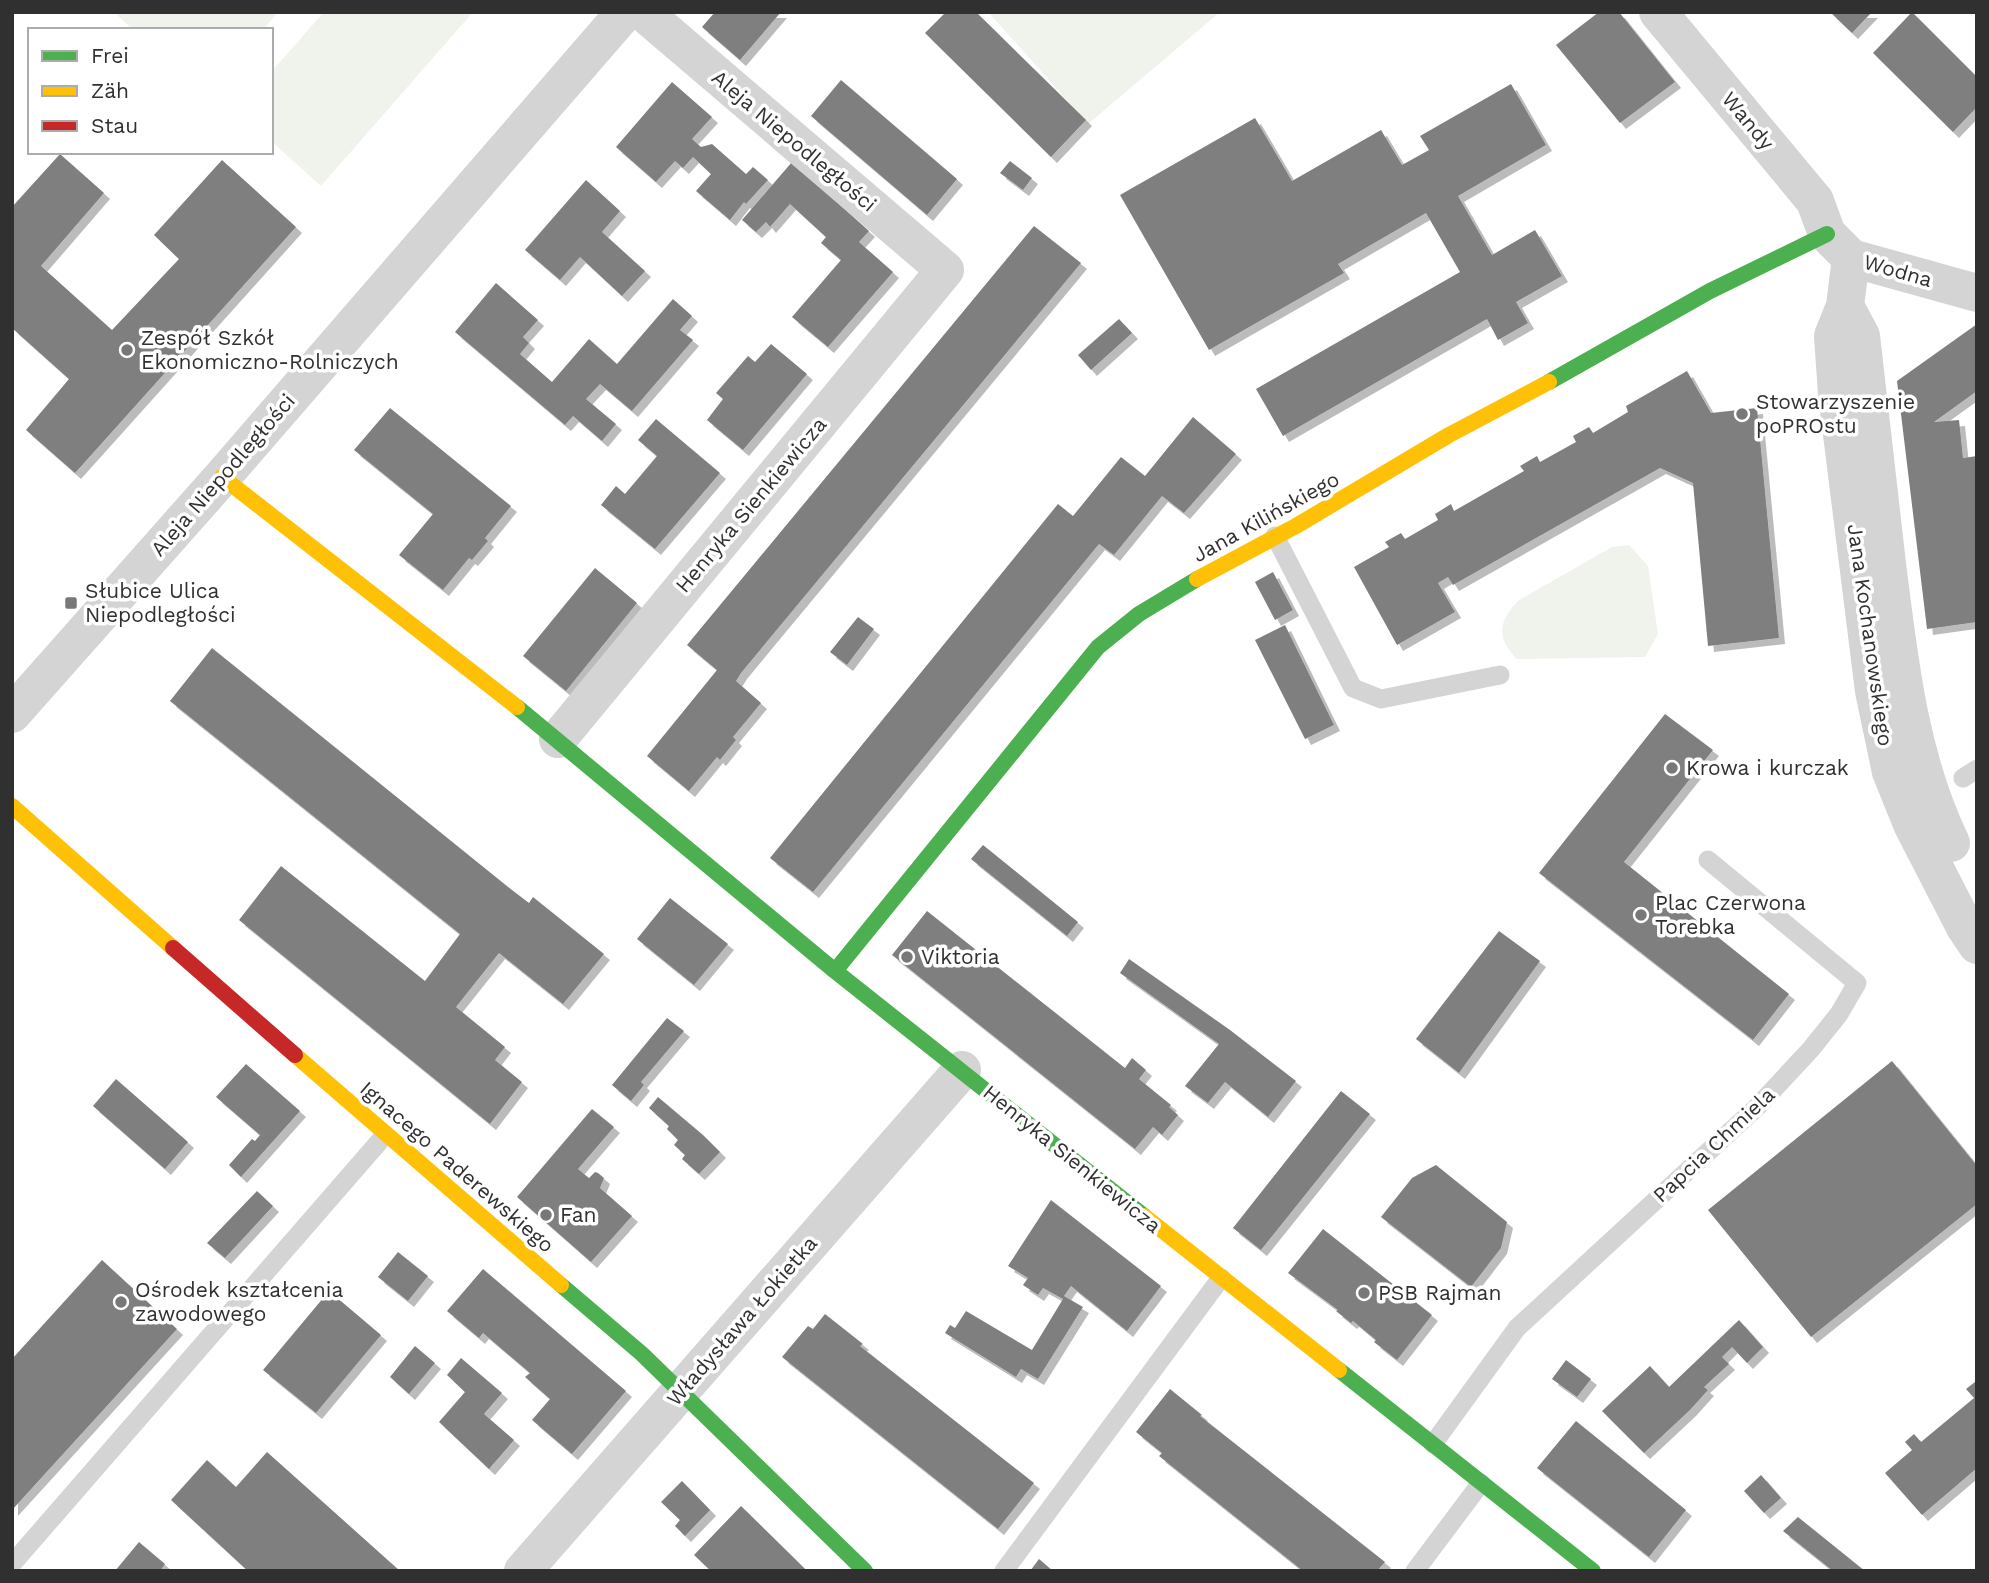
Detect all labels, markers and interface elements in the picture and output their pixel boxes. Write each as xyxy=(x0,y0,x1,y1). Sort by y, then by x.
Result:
legend xyxy=(28,28,273,154)
text: Frei xyxy=(91,43,129,68)
street label: Aleja Niepodległości xyxy=(707,64,882,217)
text: Zäh xyxy=(91,78,129,103)
street label: Wandy xyxy=(1717,87,1780,155)
text: Stau xyxy=(91,113,138,138)
street label: Wodna xyxy=(1861,249,1935,292)
place label: Zespół Szkół Ekonomiczno-Rolniczych xyxy=(141,325,399,374)
marker: Zespół Szkół Ekonomiczno-Rolniczych xyxy=(119,342,135,358)
street label: Aleja Niepodległości xyxy=(145,388,300,561)
place label: Stowarzyszenie poPROstu xyxy=(1756,389,1915,438)
marker: Stowarzyszenie poPROstu xyxy=(1734,406,1750,422)
street label: Henryka Sienkiewicza xyxy=(670,412,831,598)
street label: Jana Kilińskiego xyxy=(1188,466,1343,567)
street label: Jana Kochanowskiego xyxy=(1843,522,1898,748)
place label: Słubice Ulica Niepodległości xyxy=(85,578,236,627)
marker: Słubice Ulica Niepodległości xyxy=(63,595,79,611)
place label: Krowa i kurczak xyxy=(1686,755,1849,780)
marker: Krowa i kurczak xyxy=(1664,760,1680,776)
place label: Plac Czerwona Torebka xyxy=(1655,890,1806,939)
marker: Plac Czerwona Torebka xyxy=(1633,907,1649,923)
place label: Viktoria xyxy=(921,944,1000,969)
marker: Viktoria xyxy=(899,949,915,965)
street label: Ignacego Paderewskiego xyxy=(355,1076,559,1258)
street label: Henryka Sienkiewicza xyxy=(978,1079,1166,1238)
street label: Papcia Chmiela xyxy=(1648,1082,1780,1207)
place label: Fan xyxy=(560,1202,597,1227)
marker: Fan xyxy=(538,1207,554,1223)
street label: Władysława Łokietka xyxy=(661,1231,822,1411)
place label: Ośrodek kształcenia zawodowego xyxy=(135,1277,343,1326)
place label: PSB Rajman xyxy=(1378,1280,1501,1305)
marker: PSB Rajman xyxy=(1356,1285,1372,1301)
marker: Ośrodek kształcenia zawodowego xyxy=(113,1294,129,1310)

